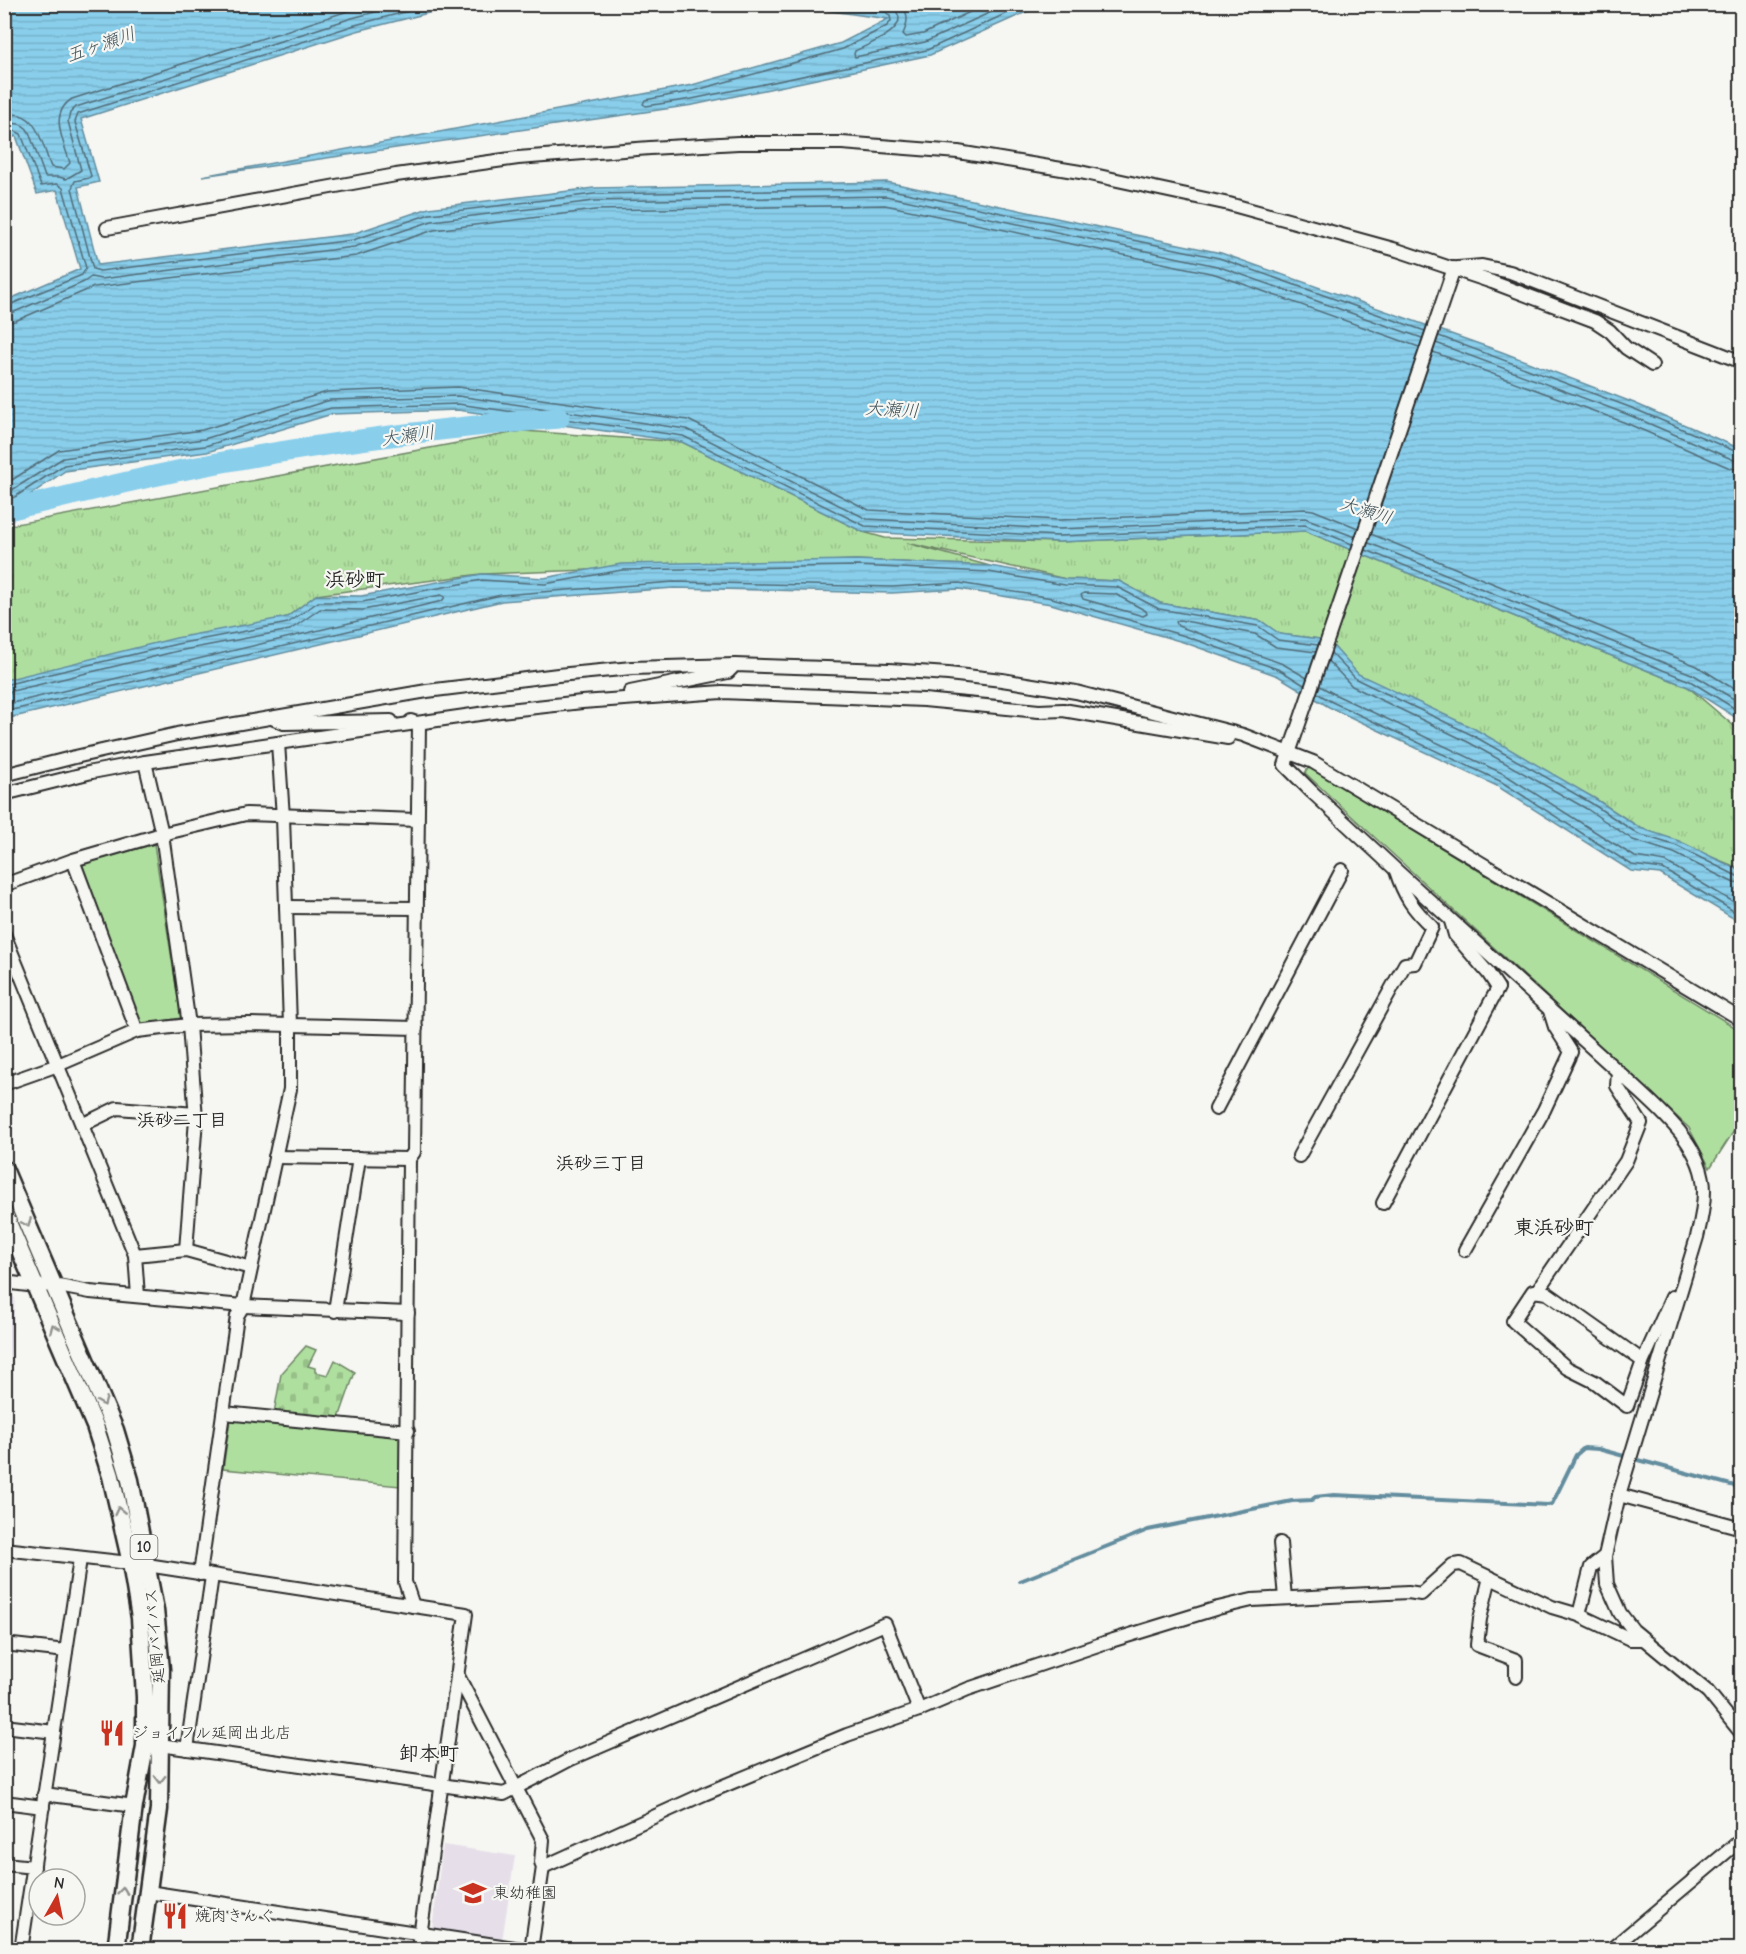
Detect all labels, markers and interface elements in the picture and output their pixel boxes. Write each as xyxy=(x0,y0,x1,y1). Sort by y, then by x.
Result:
water label: 五ヶ瀬川 xyxy=(64,23,138,67)
water label: 大瀬川 xyxy=(864,398,920,422)
water label: 大瀬川 xyxy=(380,422,436,450)
water label: 大瀬川 xyxy=(1337,493,1395,529)
district label: 浜砂町 xyxy=(325,568,385,591)
district label: 浜砂二丁目 xyxy=(137,1110,227,1131)
district label: 浜砂三丁目 xyxy=(556,1153,646,1174)
one-way arrow xyxy=(20,1216,32,1227)
district label: 東浜砂町 xyxy=(1514,1216,1594,1239)
one-way arrow xyxy=(49,1324,61,1335)
one-way arrow xyxy=(96,1396,108,1407)
one-way arrow xyxy=(113,1507,126,1517)
road number: 10 xyxy=(130,1535,158,1559)
street label: 延岡バイパス xyxy=(142,1588,168,1684)
restaurant icon: ジョイフル延岡出北店 xyxy=(97,1718,127,1748)
place label: ジョイフル延岡出北店 xyxy=(132,1724,291,1742)
district label: 卸本町 xyxy=(399,1742,459,1765)
one-way arrow xyxy=(154,1774,166,1783)
north arrow xyxy=(27,1867,87,1927)
text: N xyxy=(53,1873,66,1893)
school or university icon: 東幼稚園 xyxy=(458,1878,488,1908)
place label: 東幼稚園 xyxy=(493,1884,557,1902)
one-way arrow xyxy=(117,1887,129,1896)
restaurant icon: 焼肉きんぐ xyxy=(160,1901,190,1931)
place label: 焼肉きんぐ xyxy=(195,1907,275,1925)

